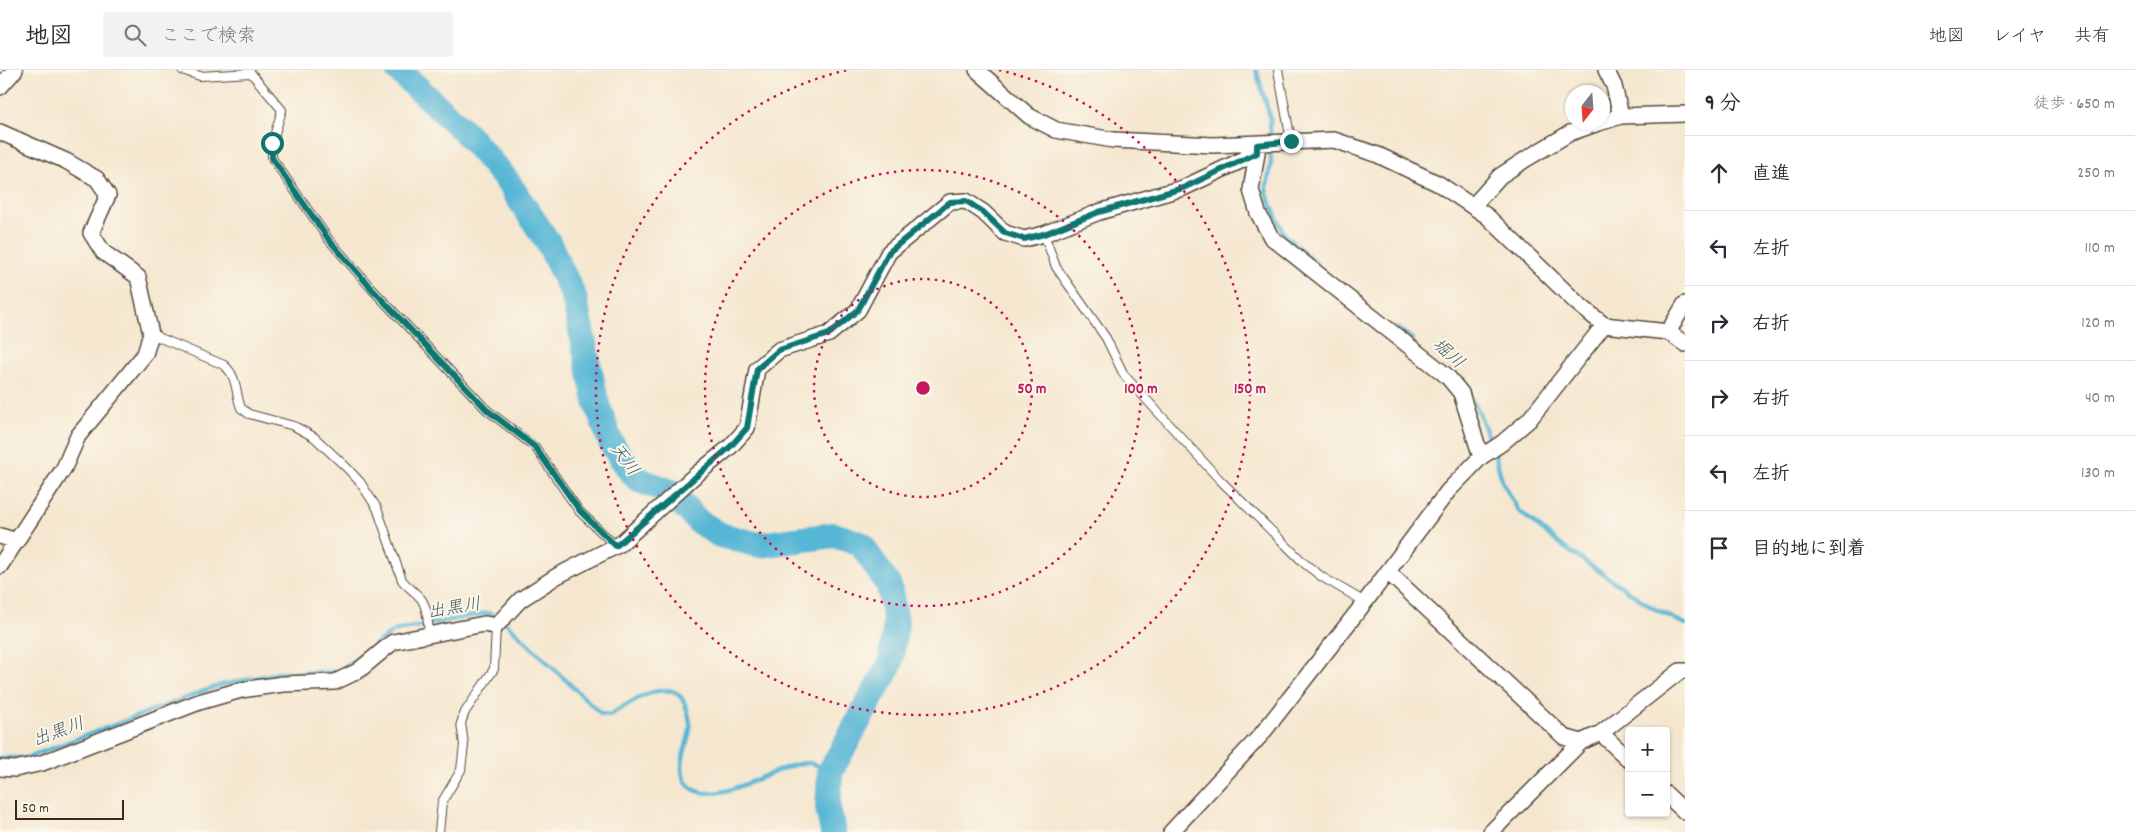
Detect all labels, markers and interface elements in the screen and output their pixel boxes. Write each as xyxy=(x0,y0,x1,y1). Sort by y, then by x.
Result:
search box xyxy=(103,12,453,57)
text: 地図 xyxy=(25,21,73,55)
icon: search xyxy=(121,21,149,49)
text: ここで検索 xyxy=(161,24,256,51)
text: 地図 xyxy=(1929,25,1965,50)
text: レイヤ xyxy=(1993,25,2046,50)
text: 共有 xyxy=(2074,25,2110,50)
north arrow xyxy=(1565,85,1610,130)
text: 9 分 xyxy=(1705,90,1740,120)
text: 徒歩 · 650 m xyxy=(2033,93,2115,116)
route end xyxy=(1280,130,1303,153)
route start xyxy=(261,132,284,155)
icon: ahead xyxy=(1705,159,1733,187)
text: 直進 xyxy=(1752,162,1790,189)
text: 250 m xyxy=(2077,162,2115,185)
icon: left xyxy=(1705,234,1733,262)
text: 左折 xyxy=(1752,237,1790,264)
text: 110 m xyxy=(2085,237,2115,260)
icon: right xyxy=(1705,309,1733,337)
text: 右折 xyxy=(1752,312,1790,339)
text: 120 m xyxy=(2081,312,2115,335)
water label: 堀川 xyxy=(1426,334,1469,376)
centre of rings xyxy=(914,379,932,397)
text: 50 m xyxy=(1018,379,1046,401)
text: 100 m xyxy=(1124,379,1158,401)
text: 150 m xyxy=(1234,379,1266,401)
icon: right xyxy=(1705,384,1733,412)
text: 右折 xyxy=(1752,387,1790,414)
text: 40 m xyxy=(2085,387,2115,410)
water label: 天川 xyxy=(602,439,644,482)
icon: left xyxy=(1705,459,1733,487)
text: 左折 xyxy=(1752,462,1790,489)
text: 130 m xyxy=(2081,462,2115,485)
icon: arrive xyxy=(1705,534,1733,562)
text: 目的地に到着 xyxy=(1752,537,1866,564)
water label: 出黒川 xyxy=(426,593,483,626)
water label: 出黒川 xyxy=(29,712,89,754)
map controls xyxy=(1625,727,1670,817)
button: + xyxy=(1625,727,1670,772)
button: − xyxy=(1625,772,1670,817)
scale bar xyxy=(15,797,124,820)
text: 50 m xyxy=(22,799,49,819)

